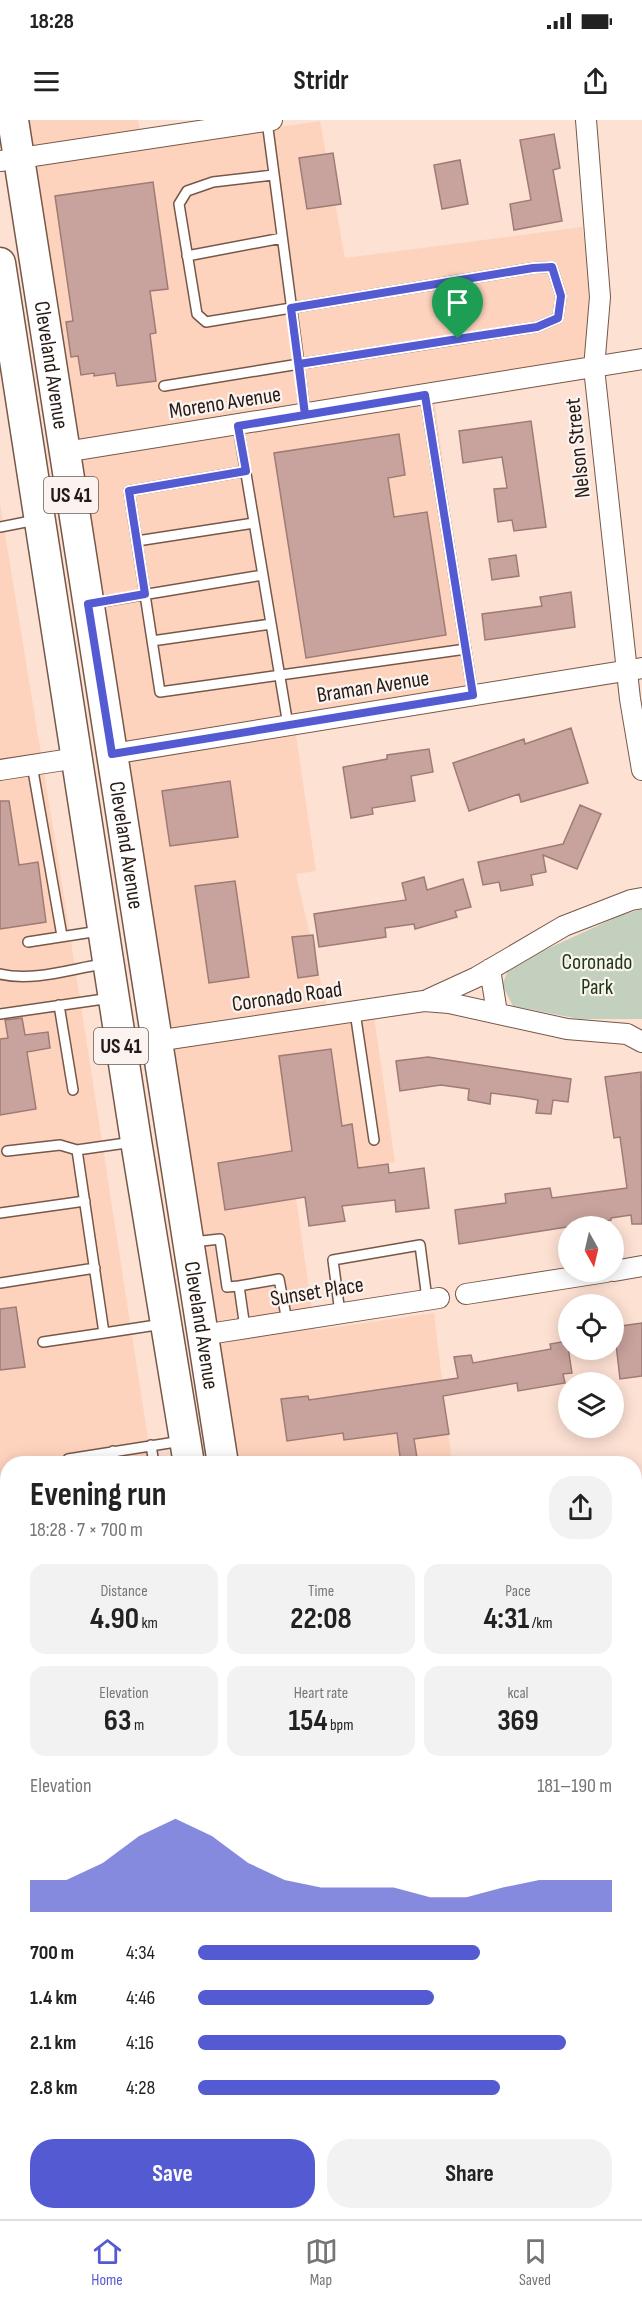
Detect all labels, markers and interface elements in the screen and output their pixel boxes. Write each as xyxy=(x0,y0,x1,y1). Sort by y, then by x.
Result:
text: 18:28 xyxy=(30,8,74,35)
icon: menu xyxy=(30,65,63,98)
text: Stridr xyxy=(293,65,349,97)
icon: share xyxy=(579,65,612,98)
pin xyxy=(432,277,483,339)
icon: arrive xyxy=(441,286,474,319)
street label: Cleveland Avenue xyxy=(28,299,75,431)
street label: Moreno Avenue xyxy=(167,381,283,425)
street label: Nelson Street xyxy=(559,396,597,499)
road number: US 41 xyxy=(44,477,98,513)
street label: Braman Avenue xyxy=(315,665,431,709)
street label: Cleveland Avenue xyxy=(103,779,150,911)
park label: Coronado Park xyxy=(562,949,632,1001)
street label: Coronado Road xyxy=(230,976,344,1018)
road number: US 41 xyxy=(94,1028,148,1064)
north arrow xyxy=(558,1216,624,1282)
map controls xyxy=(558,1216,624,1438)
street label: Cleveland Avenue xyxy=(178,1259,225,1391)
street label: Sunset Place xyxy=(268,1271,366,1313)
button: locate xyxy=(558,1294,624,1360)
button: layers xyxy=(558,1372,624,1438)
text: Evening run xyxy=(30,1475,166,1515)
button: share xyxy=(549,1476,612,1539)
text: 18:28 · 7 × 700 m xyxy=(30,1518,143,1542)
text: Distance xyxy=(100,1582,148,1601)
text: Time xyxy=(308,1582,334,1601)
text: Pace xyxy=(505,1582,531,1601)
text: 4.90 xyxy=(90,1601,139,1637)
text: 22:08 xyxy=(290,1601,352,1637)
text: 4:31 xyxy=(483,1601,529,1637)
text: km xyxy=(139,1614,158,1633)
text: /km xyxy=(529,1614,553,1633)
text: Elevation xyxy=(99,1684,149,1703)
text: Heart rate xyxy=(294,1684,348,1703)
text: kcal xyxy=(507,1684,529,1703)
text: 63 xyxy=(104,1703,131,1739)
text: 154 xyxy=(288,1703,327,1739)
text: 369 xyxy=(497,1703,539,1739)
text: m xyxy=(131,1716,144,1735)
text: bpm xyxy=(327,1716,354,1735)
text: Elevation xyxy=(30,1774,92,1798)
text: 181–190 m xyxy=(537,1774,612,1798)
text: 700 m xyxy=(30,1941,74,1965)
text: 4:34 xyxy=(126,1941,155,1965)
text: 1.4 km xyxy=(30,1986,77,2010)
text: 4:46 xyxy=(126,1986,155,2010)
text: 2.1 km xyxy=(30,2031,76,2055)
text: 4:16 xyxy=(126,2031,154,2055)
text: 2.8 km xyxy=(30,2076,78,2100)
text: 4:28 xyxy=(126,2076,155,2100)
button: Save xyxy=(30,2139,315,2208)
button: Share xyxy=(327,2139,612,2208)
tab: Home xyxy=(91,2235,124,2290)
tab: Map xyxy=(305,2235,338,2290)
tab: Saved xyxy=(519,2235,552,2290)

